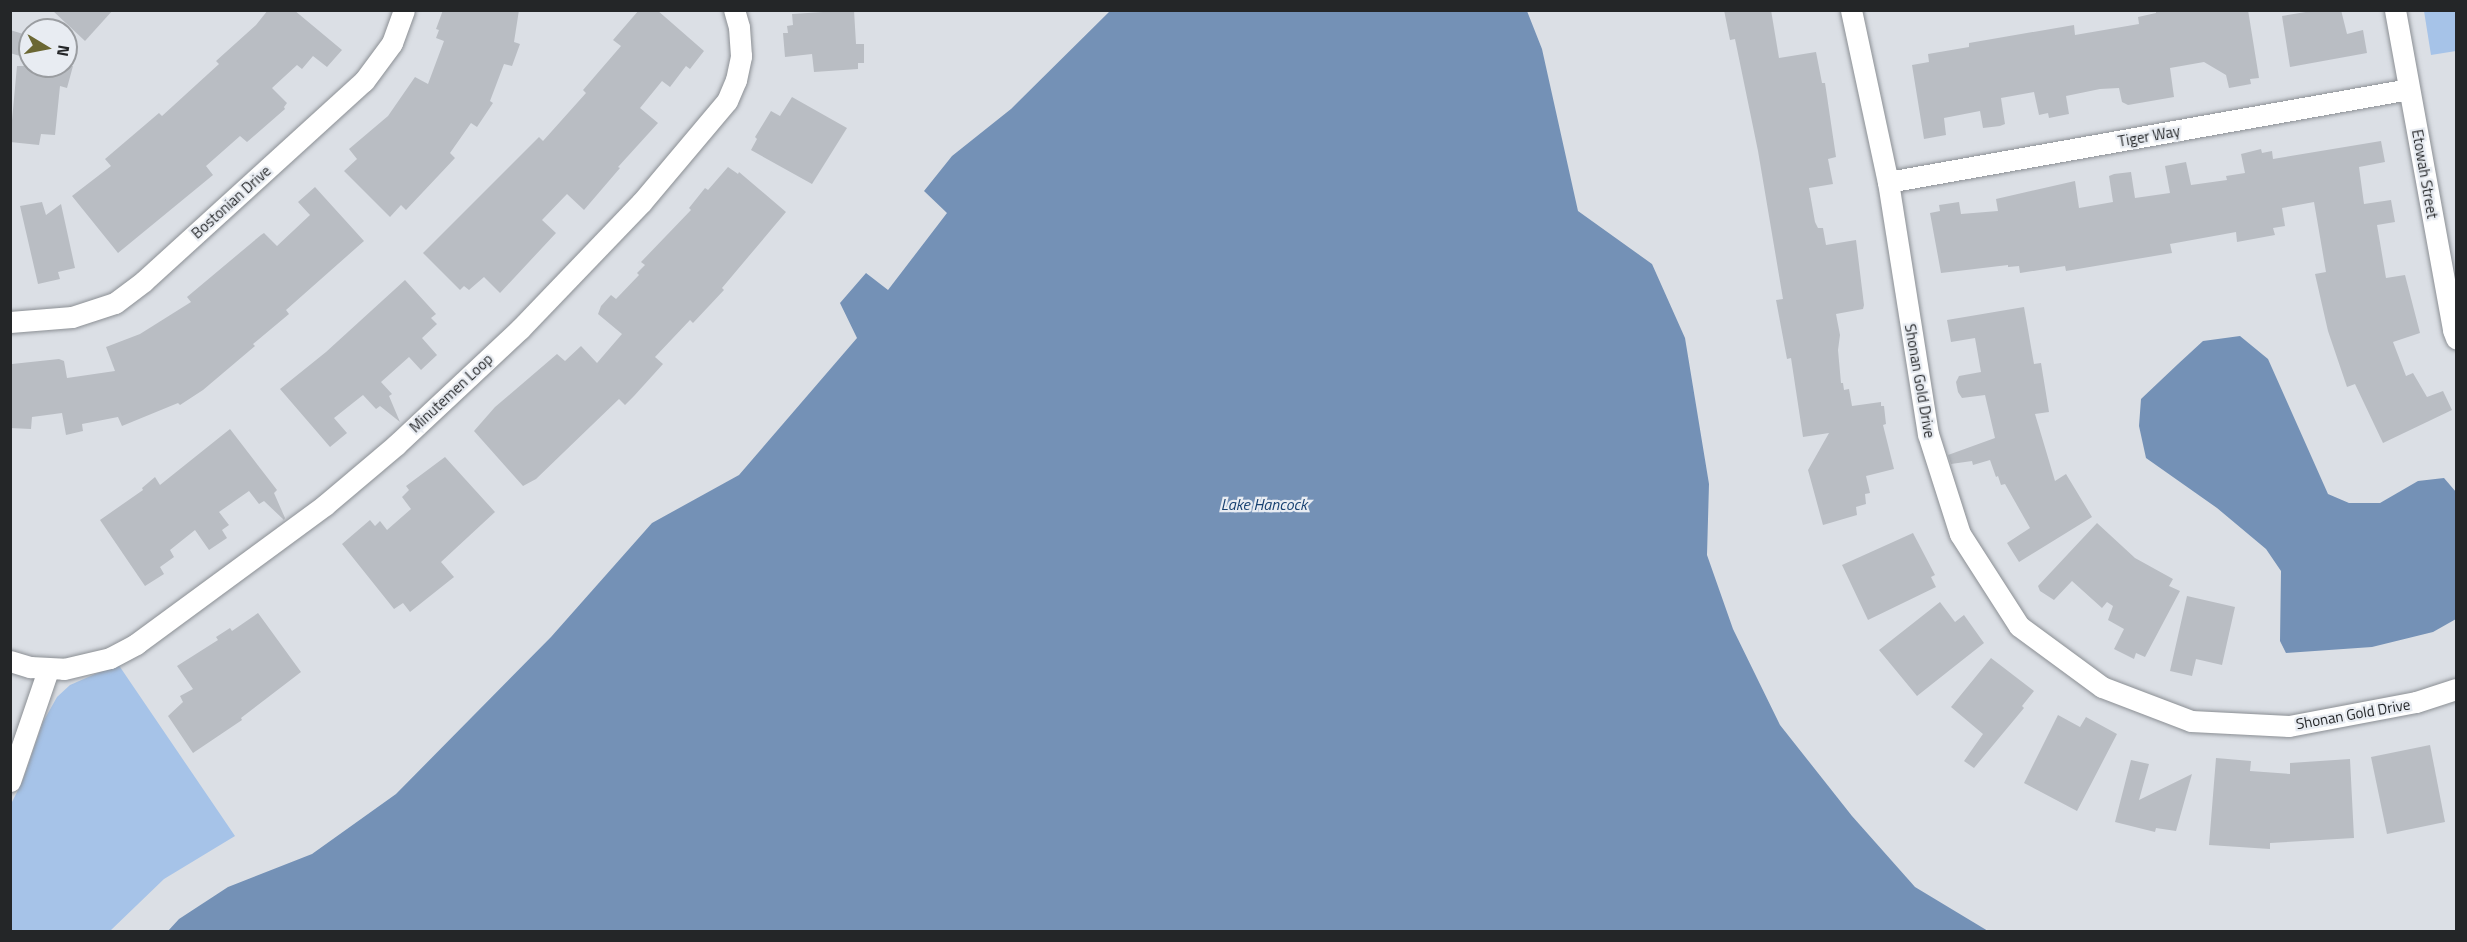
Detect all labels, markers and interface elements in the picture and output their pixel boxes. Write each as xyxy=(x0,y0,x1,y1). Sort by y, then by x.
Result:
north arrow xyxy=(18,18,78,78)
text: N xyxy=(51,43,77,58)
street label: Tiger Way xyxy=(2117,122,2181,150)
street label: Etowah Street xyxy=(2408,128,2442,220)
street label: Bostonian Drive xyxy=(188,162,274,242)
street label: Shonan Gold Drive xyxy=(1901,322,1939,440)
street label: Minutemen Loop xyxy=(406,350,496,436)
water label: Lake Hancock xyxy=(1221,494,1307,514)
street label: Shonan Gold Drive xyxy=(2294,695,2412,733)

